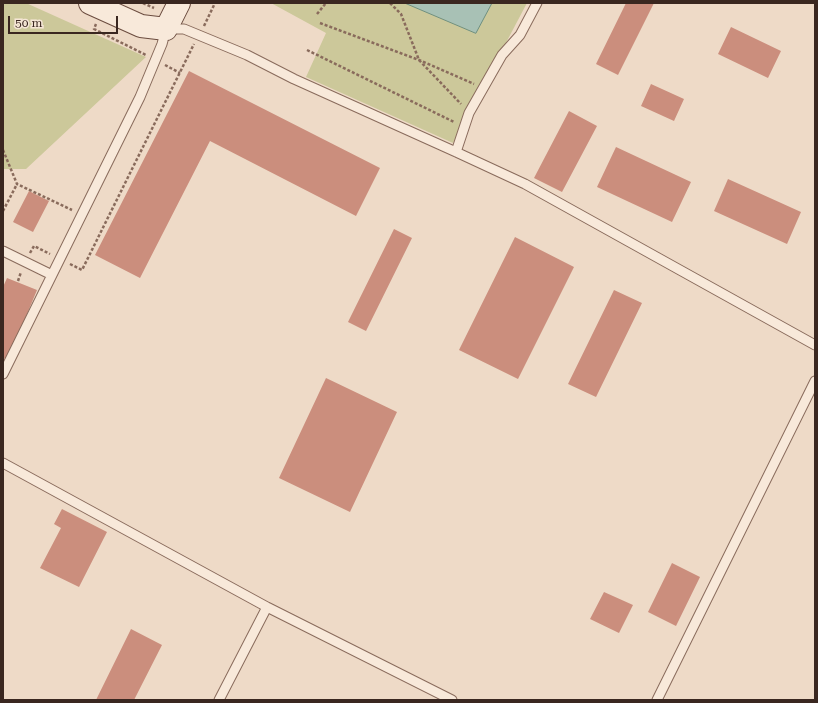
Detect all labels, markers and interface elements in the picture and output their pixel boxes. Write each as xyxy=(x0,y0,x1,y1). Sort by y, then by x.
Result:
scale bar xyxy=(10,8,120,34)
text: 50 m xyxy=(15,16,42,30)

